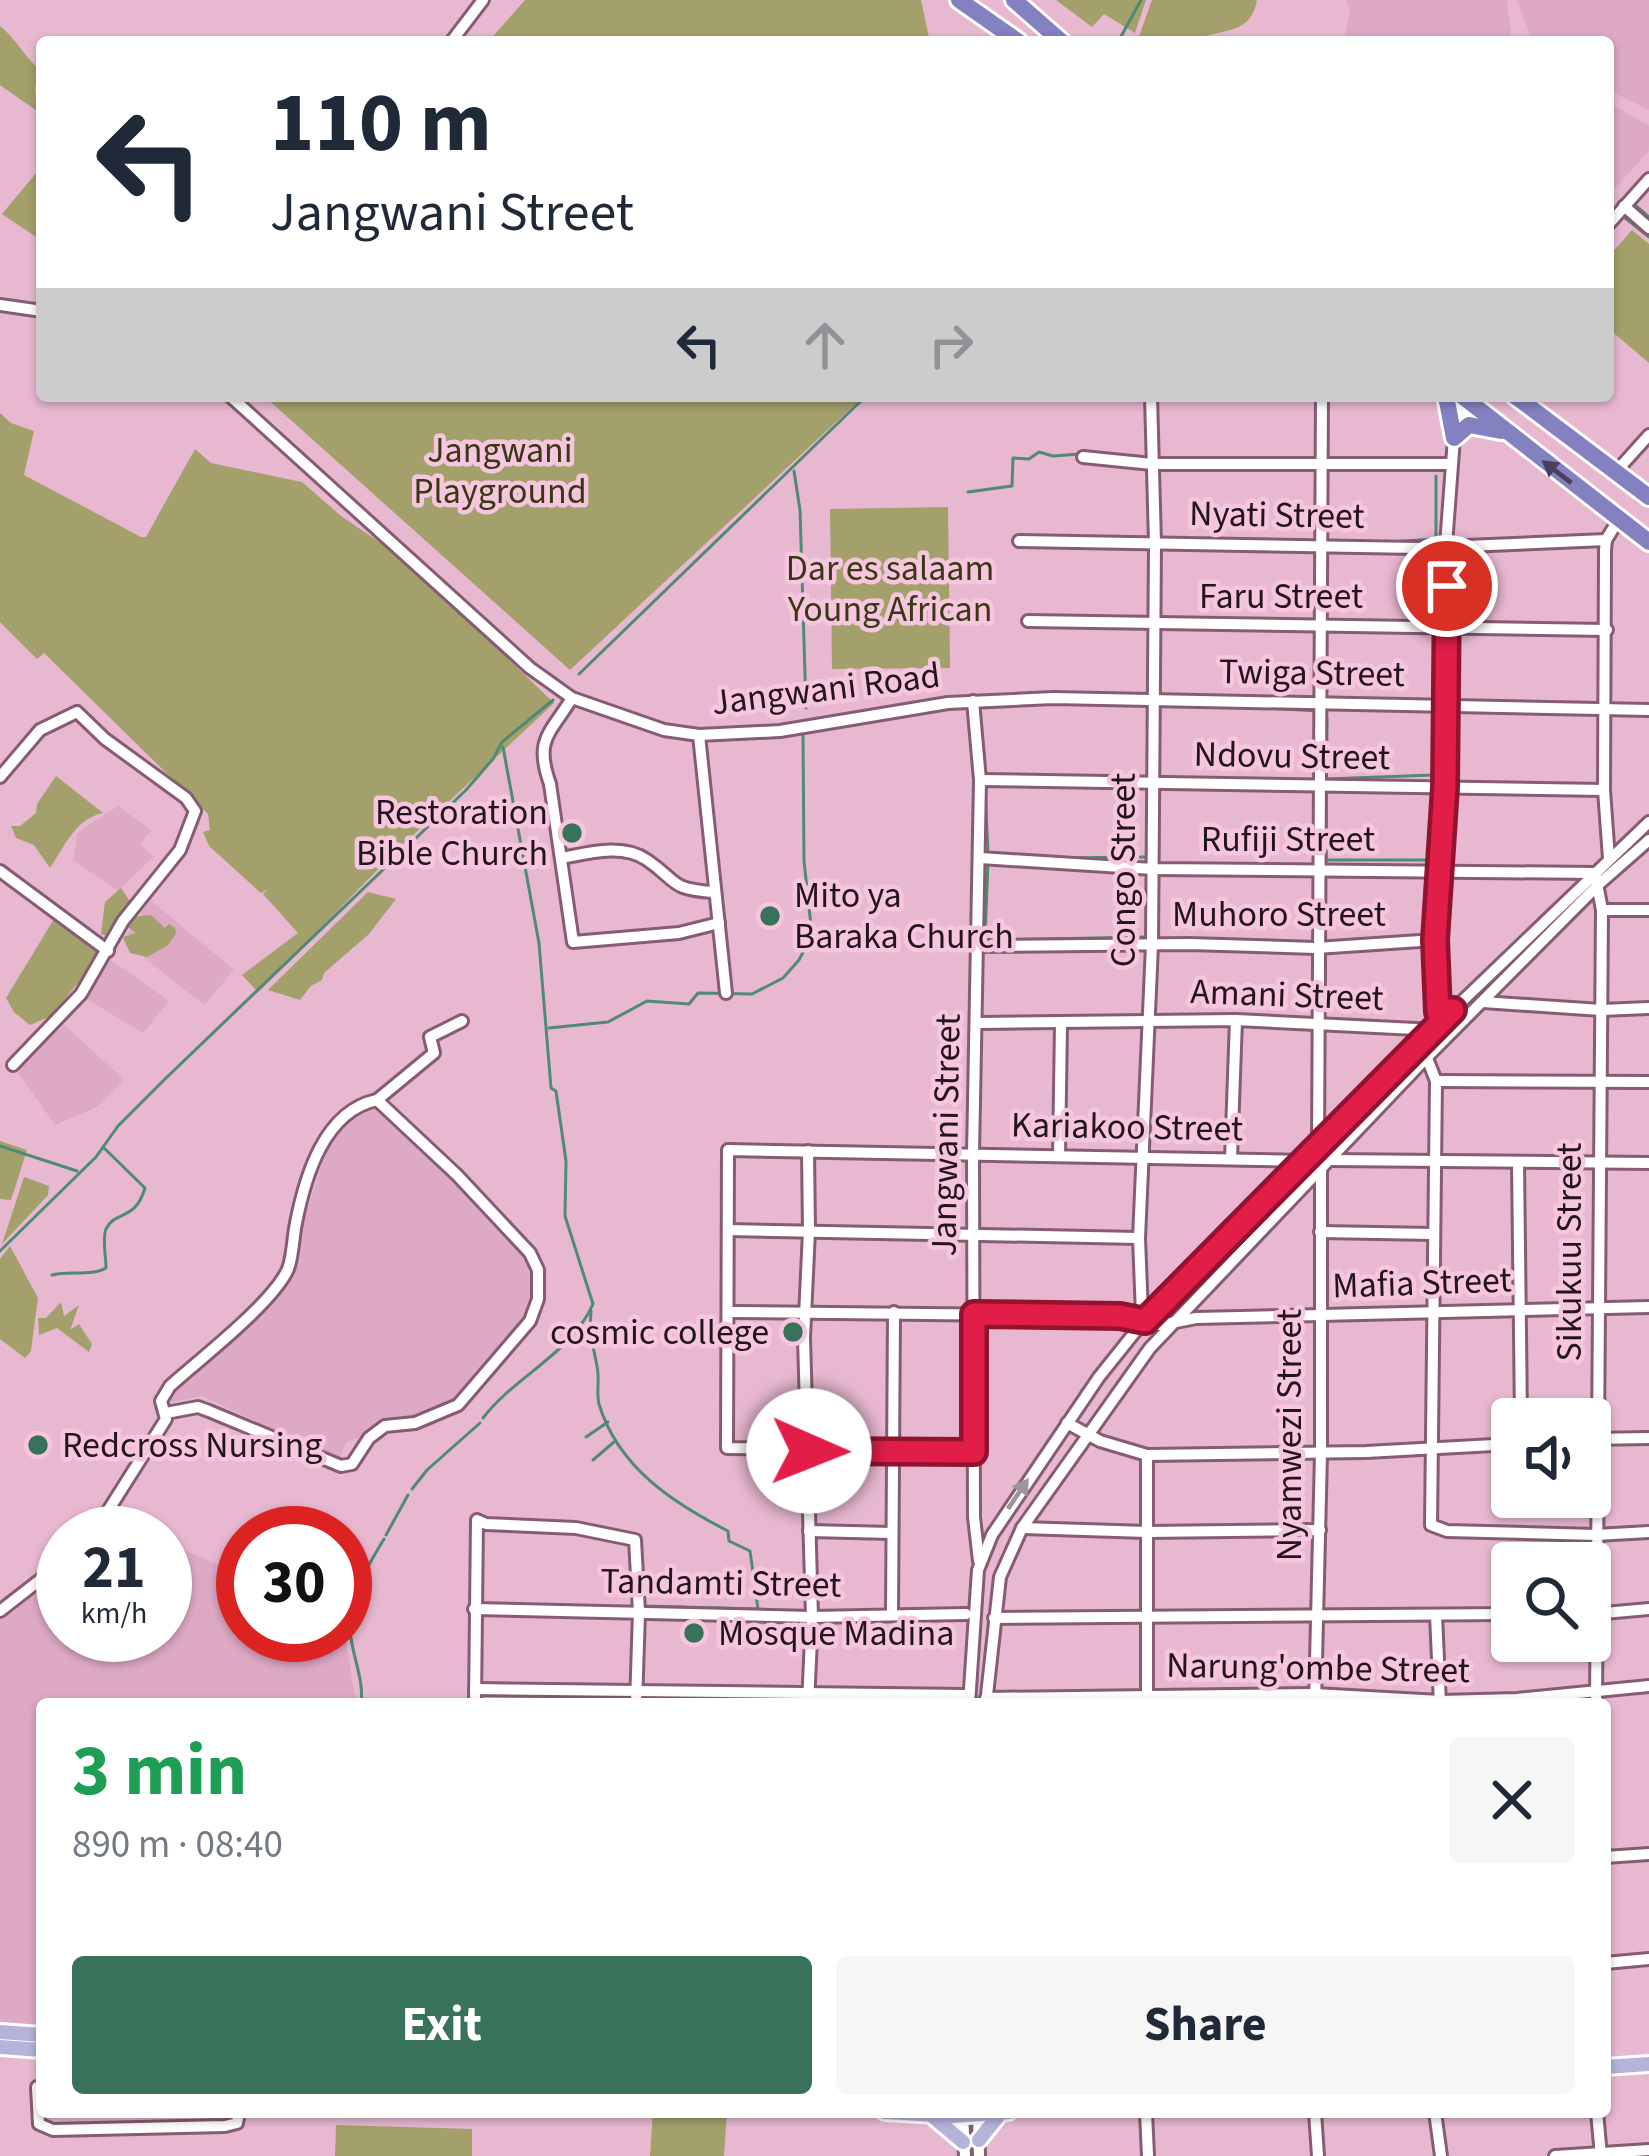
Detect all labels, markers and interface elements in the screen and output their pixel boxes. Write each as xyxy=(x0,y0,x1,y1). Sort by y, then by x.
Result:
text: 110 m xyxy=(270,64,492,184)
icon: left xyxy=(72,84,228,240)
text: Jangwani Street xyxy=(270,175,634,252)
icon: left xyxy=(666,312,732,378)
icon: ahead xyxy=(792,312,858,378)
icon: right xyxy=(918,312,984,378)
park label: Jangwani Playground xyxy=(413,425,587,517)
one-way arrow xyxy=(1541,460,1572,484)
street label: Nyati Street xyxy=(1189,488,1365,542)
pin xyxy=(1396,535,1498,637)
park label: Dar es salaam Young African xyxy=(786,543,994,635)
icon: arrive xyxy=(1414,553,1480,619)
street label: Faru Street xyxy=(1199,571,1363,622)
street label: Twiga Street xyxy=(1219,646,1405,700)
street label: Jangwani Road xyxy=(709,650,943,728)
street label: Ndovu Street xyxy=(1193,729,1391,783)
street label: Congo Street xyxy=(1098,773,1149,967)
place label: Restoration Bible Church xyxy=(356,787,548,879)
street label: Rufiji Street xyxy=(1201,814,1375,865)
marker: Restoration Bible Church xyxy=(559,820,585,846)
place label: Mito ya Baraka Church xyxy=(794,870,1014,962)
street label: Muhoro Street xyxy=(1172,889,1386,940)
marker: Mito ya Baraka Church xyxy=(757,903,783,929)
street label: Amani Street xyxy=(1189,966,1385,1024)
street label: Jangwani Street xyxy=(918,1013,974,1257)
street label: Kariakoo Street xyxy=(1011,1099,1243,1155)
street label: Sikukuu Street xyxy=(1544,1143,1595,1361)
street label: Mafia Street xyxy=(1332,1254,1512,1312)
place label: cosmic college xyxy=(550,1307,769,1358)
street label: Nyamwezi Street xyxy=(1264,1309,1315,1561)
marker: cosmic college xyxy=(780,1319,806,1345)
position arrow xyxy=(746,1388,872,1514)
map controls xyxy=(1491,1398,1611,1662)
button: sound xyxy=(1491,1398,1611,1518)
place label: Redcross Nursing xyxy=(62,1420,322,1471)
marker: Redcross Nursing xyxy=(25,1432,51,1458)
one-way arrow xyxy=(1006,1477,1028,1510)
speed limit sign: 30 xyxy=(216,1506,372,1662)
text: 21 xyxy=(82,1526,146,1611)
button: search xyxy=(1491,1542,1611,1662)
street label: Tandamti Street xyxy=(600,1555,842,1611)
text: km/h xyxy=(81,1592,147,1635)
place label: Mosque Madina xyxy=(718,1608,954,1659)
marker: Mosque Madina xyxy=(681,1620,707,1646)
street label: Narung'ombe Street xyxy=(1166,1640,1470,1696)
text: 3 min xyxy=(72,1720,247,1823)
button: close xyxy=(1449,1737,1575,1863)
text: 890 m · 08:40 xyxy=(72,1817,283,1873)
button: Exit xyxy=(72,1956,812,2094)
button: Share xyxy=(836,1956,1575,2094)

